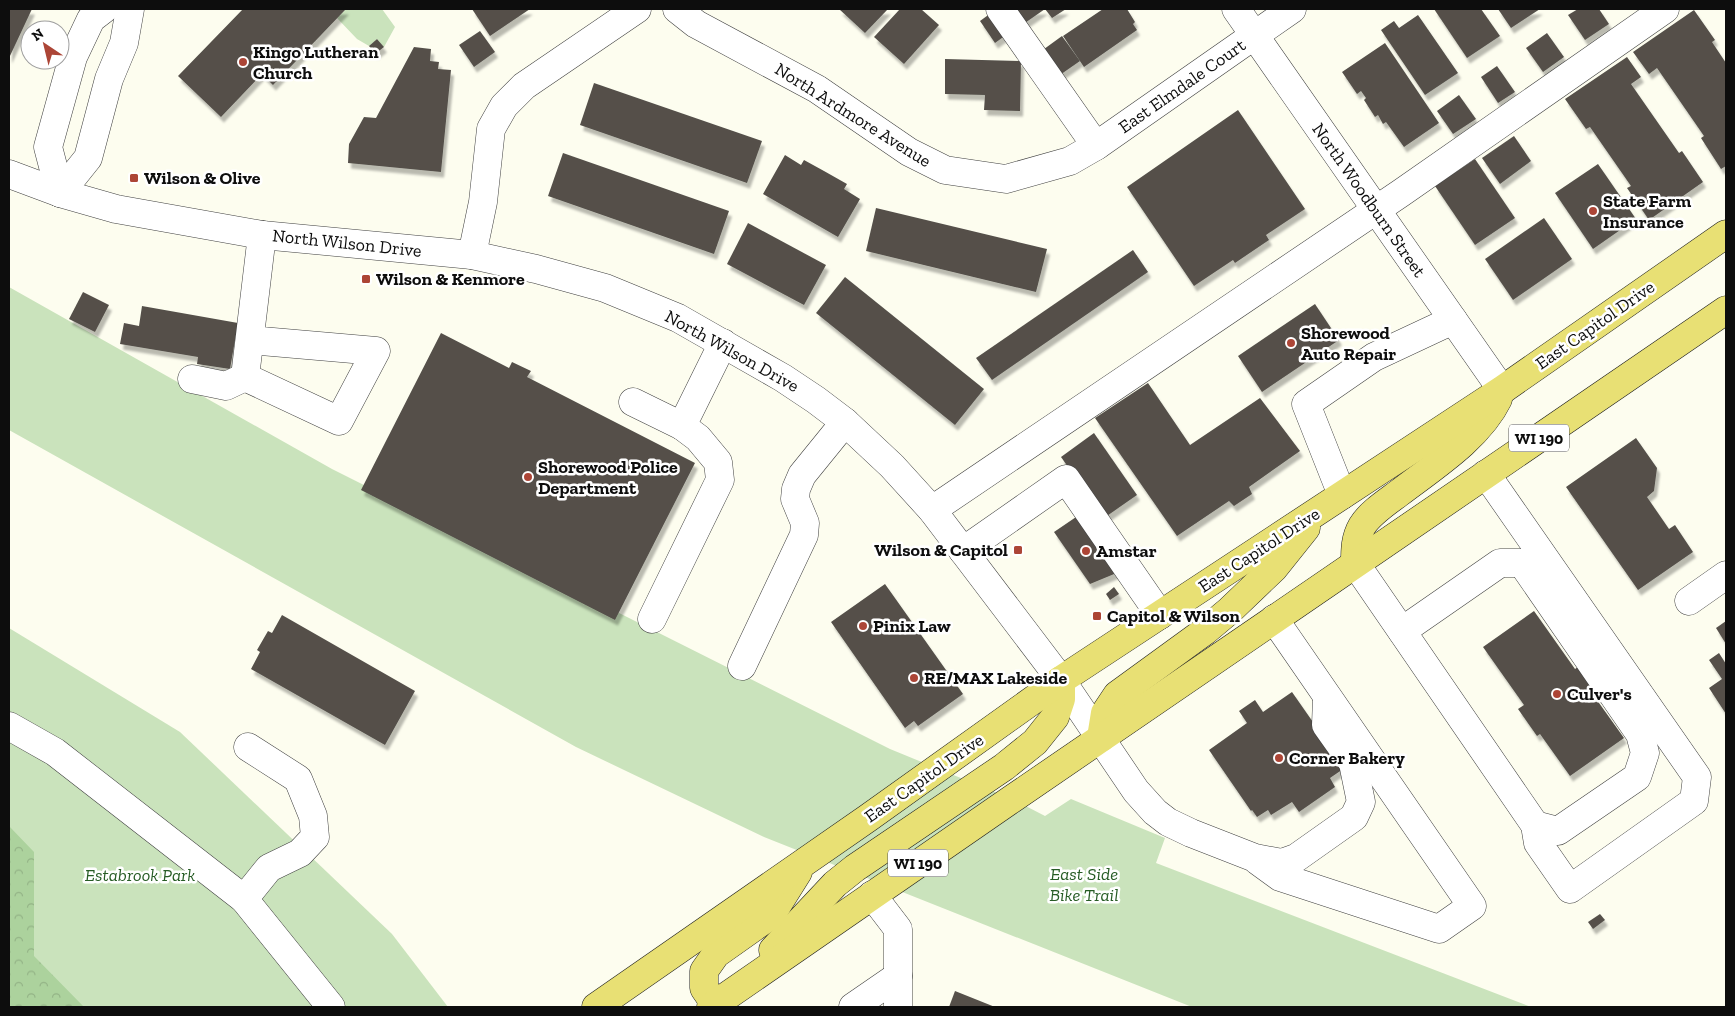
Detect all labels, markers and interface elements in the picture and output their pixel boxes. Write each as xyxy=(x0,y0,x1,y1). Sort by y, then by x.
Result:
north arrow xyxy=(20,20,70,70)
text: N xyxy=(29,25,47,45)
street label: East Elmdale Court xyxy=(1114,34,1250,138)
place label: Kingo Lutheran Church xyxy=(253,41,379,84)
marker: Kingo Lutheran Church xyxy=(237,56,249,68)
street label: North Ardmore Avenue xyxy=(771,58,935,172)
street label: North Woodburn Street xyxy=(1307,119,1431,282)
place label: Wilson & Olive xyxy=(144,167,261,189)
marker: Wilson & Olive xyxy=(128,172,140,184)
place label: State Farm Insurance xyxy=(1603,190,1692,233)
marker: State Farm Insurance xyxy=(1587,205,1599,217)
street label: North Wilson Drive xyxy=(271,224,423,262)
place label: Wilson & Kenmore xyxy=(376,268,525,290)
marker: Wilson & Kenmore xyxy=(360,273,372,285)
street label: East Capitol Drive xyxy=(1531,276,1659,374)
street label: North Wilson Drive xyxy=(661,305,803,397)
place label: Shorewood Auto Repair xyxy=(1301,322,1396,365)
marker: Shorewood Auto Repair xyxy=(1285,337,1297,349)
road number: WI 190 xyxy=(1509,424,1569,452)
place label: Shorewood Police Department xyxy=(538,456,678,499)
marker: Shorewood Police Department xyxy=(522,471,534,483)
street label: East Capitol Drive xyxy=(1194,503,1324,597)
place label: Wilson & Capitol xyxy=(874,539,1008,561)
place label: Amstar xyxy=(1096,540,1157,562)
marker: Wilson & Capitol xyxy=(1012,544,1024,556)
marker: Amstar xyxy=(1080,545,1092,557)
place label: Capitol & Wilson xyxy=(1107,605,1240,627)
marker: Capitol & Wilson xyxy=(1091,610,1103,622)
place label: Pinix Law xyxy=(873,615,951,637)
marker: Pinix Law xyxy=(857,620,869,632)
place label: RE/MAX Lakeside xyxy=(924,667,1067,689)
marker: RE/MAX Lakeside xyxy=(908,672,920,684)
place label: Culver's xyxy=(1567,683,1632,705)
marker: Culver's xyxy=(1551,688,1563,700)
street label: East Capitol Drive xyxy=(860,729,988,827)
place label: Corner Bakery xyxy=(1289,747,1405,769)
marker: Corner Bakery xyxy=(1273,752,1285,764)
road number: WI 190 xyxy=(888,850,948,876)
park label: East Side Bike Trail xyxy=(1050,863,1118,906)
park label: Estabrook Park xyxy=(85,864,195,886)

